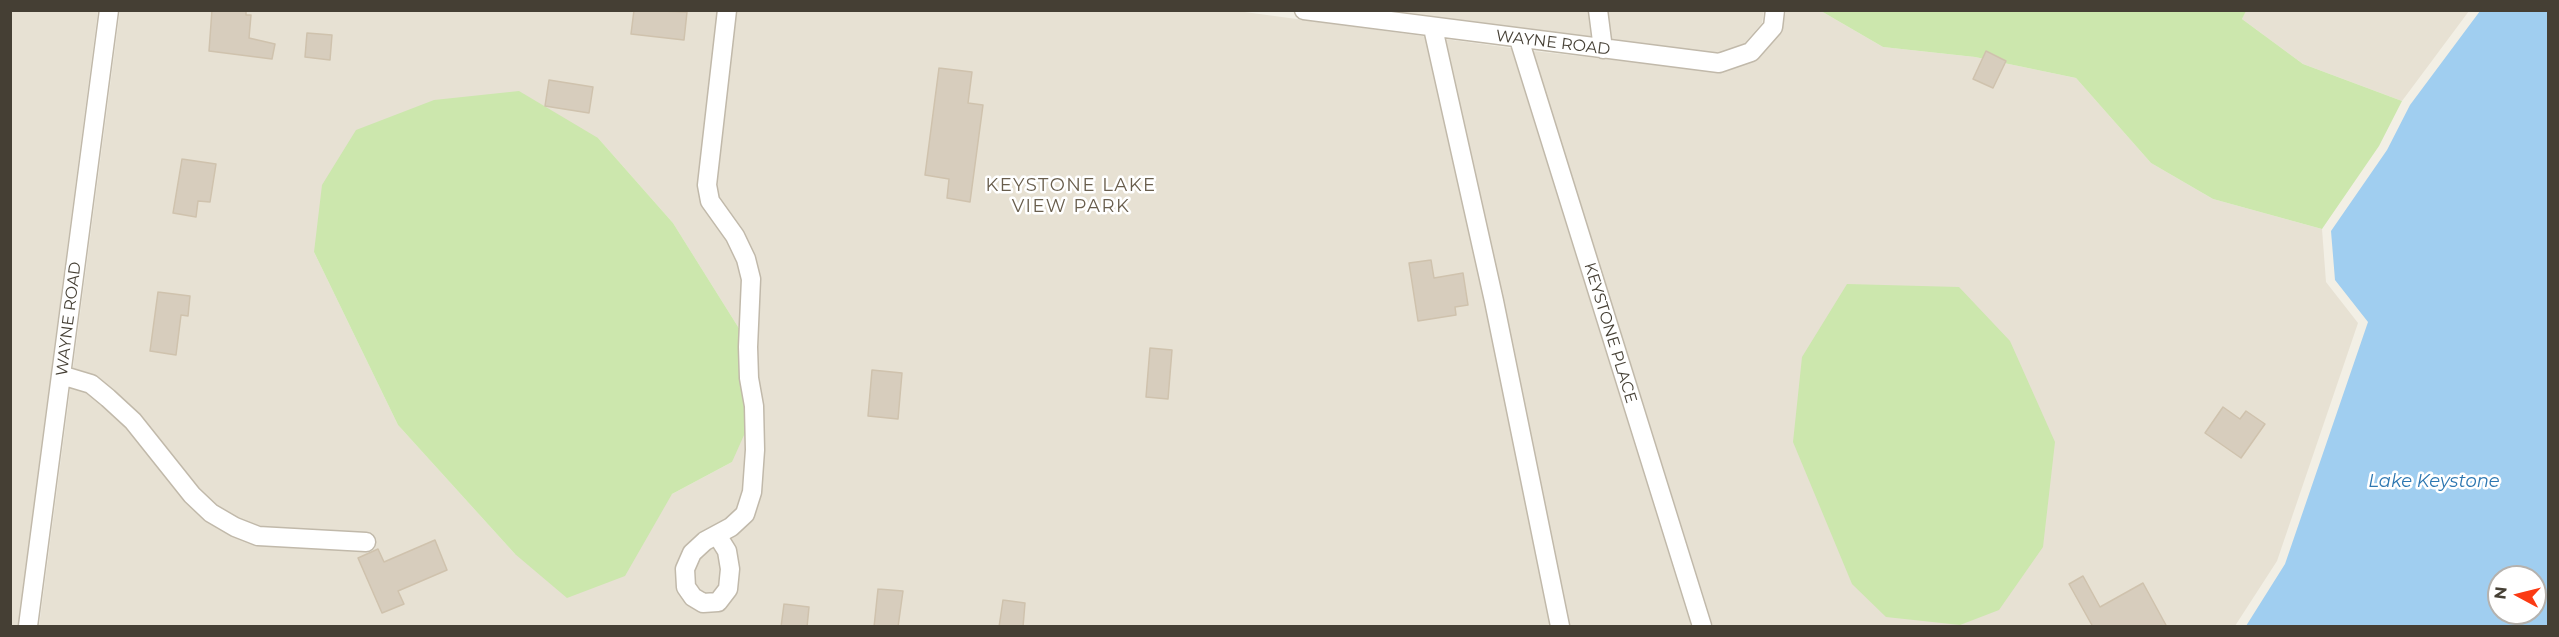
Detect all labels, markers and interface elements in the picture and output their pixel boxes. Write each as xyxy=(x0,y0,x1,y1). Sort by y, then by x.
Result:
street label: WAYNE ROAD xyxy=(1495,26,1611,60)
district label: KEYSTONE LAKE VIEW PARK xyxy=(985,175,1157,218)
street label: KEYSTONE PLACE xyxy=(1579,260,1641,406)
street label: WAYNE ROAD xyxy=(52,261,86,377)
water label: Lake Keystone xyxy=(2368,471,2500,493)
north arrow xyxy=(2487,565,2547,625)
text: N xyxy=(2490,585,2511,601)

